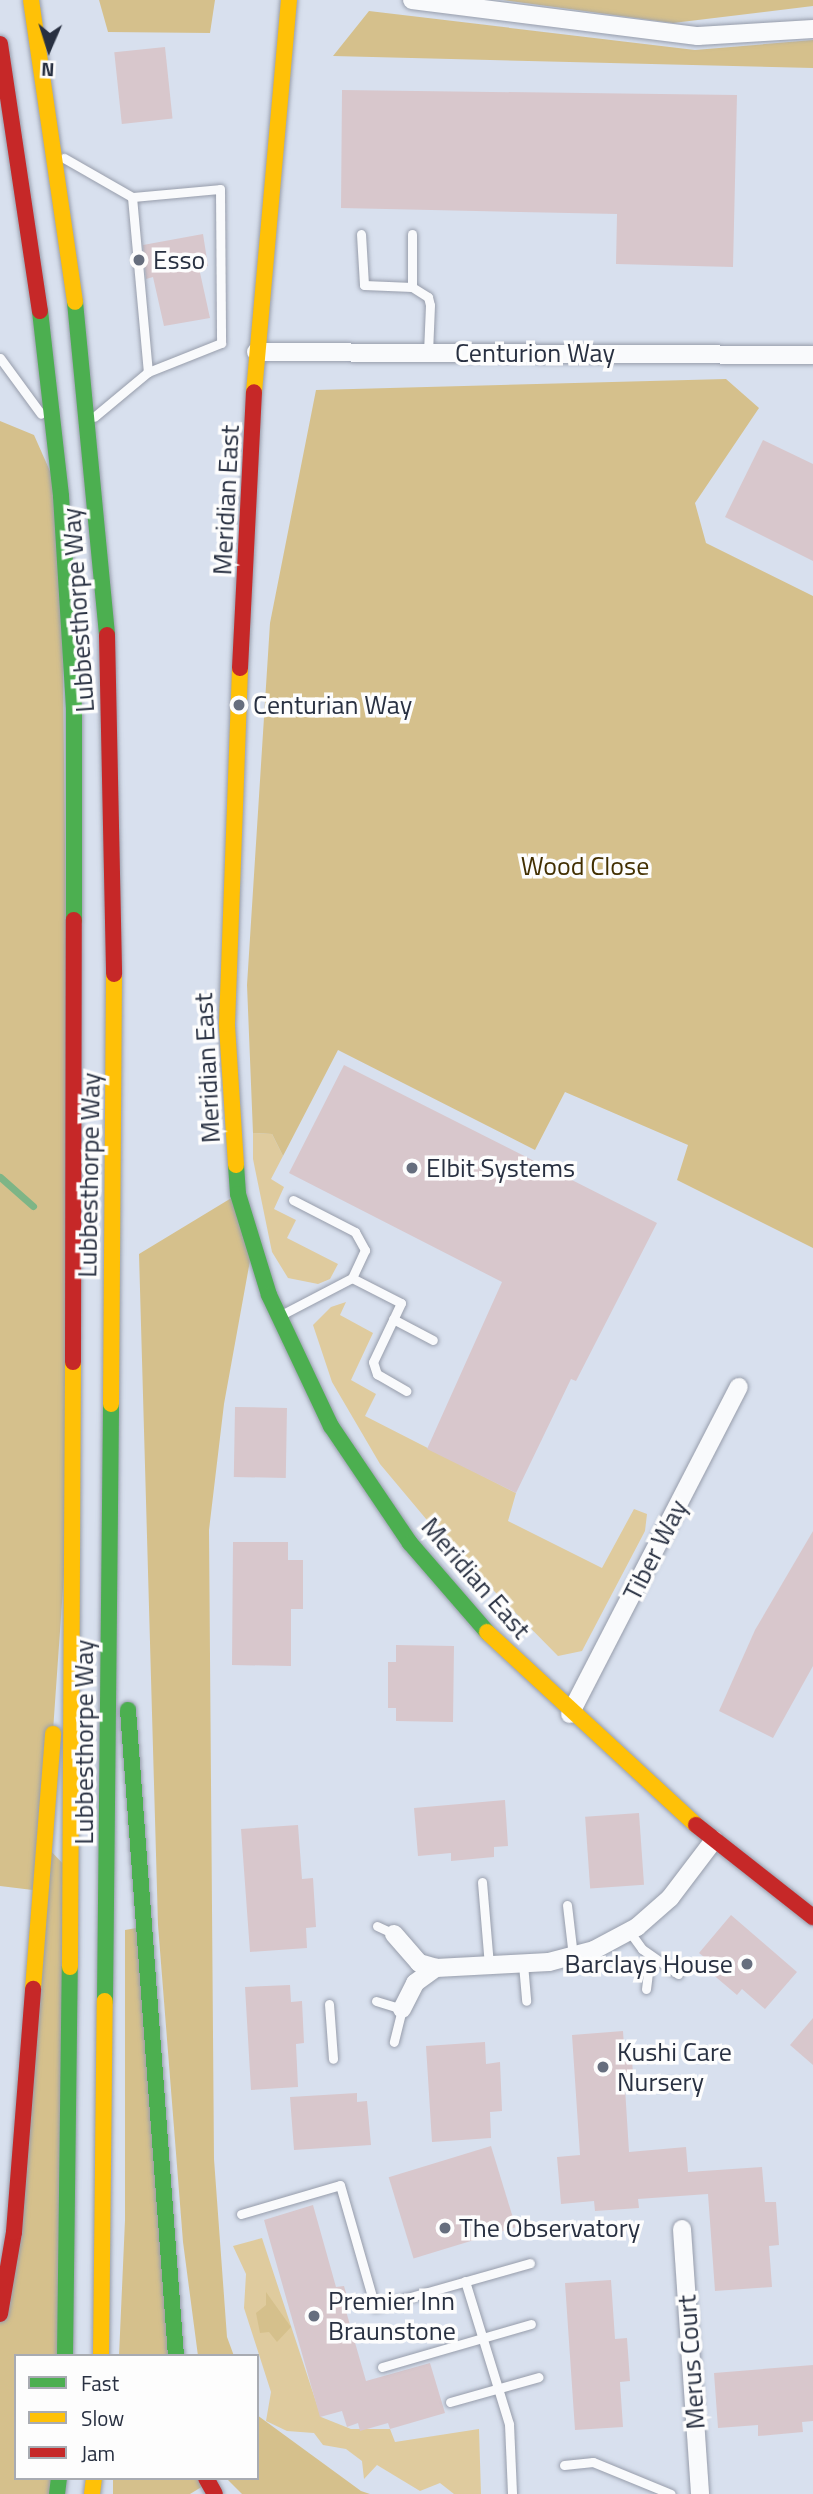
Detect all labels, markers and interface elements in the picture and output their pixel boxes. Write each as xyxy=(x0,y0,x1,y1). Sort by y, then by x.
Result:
north arrow xyxy=(14,14,84,84)
text: N xyxy=(41,56,55,85)
place label: Esso xyxy=(153,244,205,276)
marker: Esso xyxy=(131,252,147,268)
street label: Centurion Way xyxy=(455,337,615,369)
street label: Meridian East xyxy=(206,424,246,576)
street label: Lubbesthorpe Way xyxy=(55,507,101,713)
place label: Centurian Way xyxy=(253,689,412,721)
marker: Centurian Way xyxy=(231,697,247,713)
park label: Wood Close xyxy=(521,850,649,882)
street label: Meridian East xyxy=(187,992,227,1144)
street label: Lubbesthorpe Way xyxy=(72,1072,106,1278)
place label: Elbit Systems xyxy=(426,1152,575,1184)
marker: Elbit Systems xyxy=(404,1160,420,1176)
street label: Tiber Way xyxy=(616,1494,694,1606)
street label: Meridian East xyxy=(415,1511,537,1645)
street label: Lubbesthorpe Way xyxy=(68,1639,100,1845)
place label: Barclays House xyxy=(565,1948,733,1980)
marker: Barclays House xyxy=(739,1956,755,1972)
place label: Kushi Care Nursery xyxy=(617,2036,732,2098)
marker: Kushi Care Nursery xyxy=(595,2059,611,2075)
place label: The Observatory xyxy=(459,2212,640,2244)
marker: The Observatory xyxy=(437,2220,453,2236)
place label: Premier Inn Braunstone xyxy=(328,2285,456,2346)
street label: Merus Court xyxy=(671,2294,711,2430)
marker: Premier Inn Braunstone xyxy=(306,2308,322,2324)
legend xyxy=(14,2354,259,2480)
text: Fast xyxy=(81,2367,119,2399)
text: Slow xyxy=(81,2402,124,2434)
text: Jam xyxy=(81,2437,115,2469)

